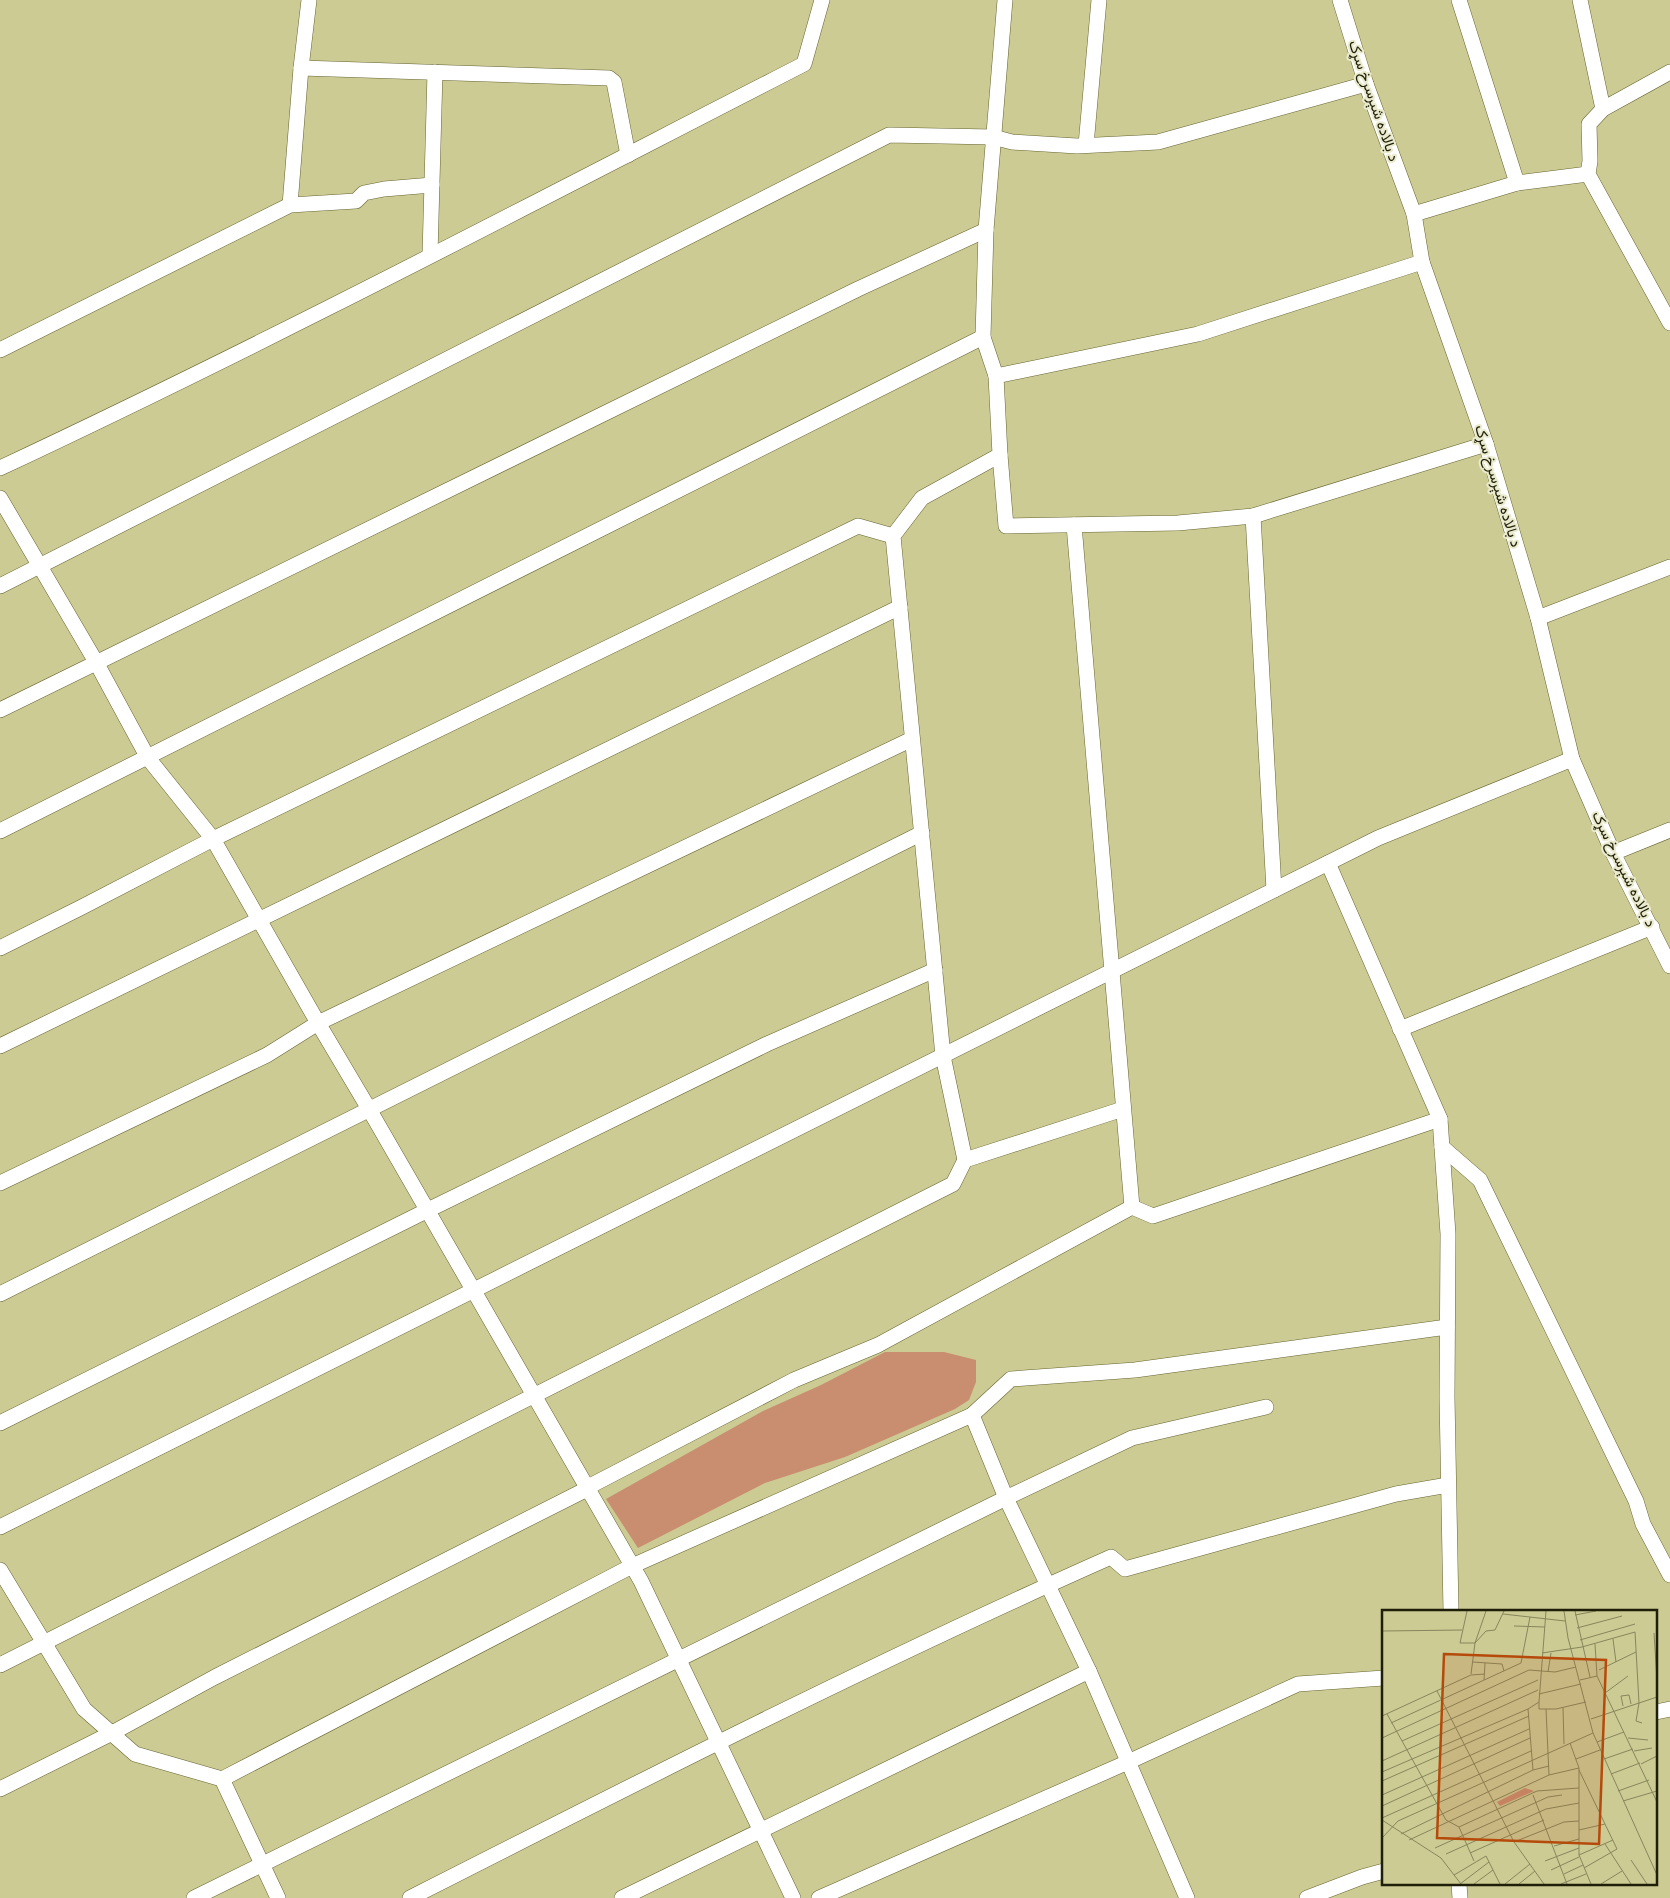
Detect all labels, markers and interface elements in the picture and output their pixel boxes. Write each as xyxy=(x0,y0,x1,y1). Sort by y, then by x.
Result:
street label: د بالاده شېرسرخ سړک xyxy=(1343,37,1406,165)
street label: د بالاده شېرسرخ سړک xyxy=(1469,422,1528,550)
street label: د بالاده شېرسرخ سړک xyxy=(1586,807,1663,931)
inset map xyxy=(1382,1610,1658,1886)

